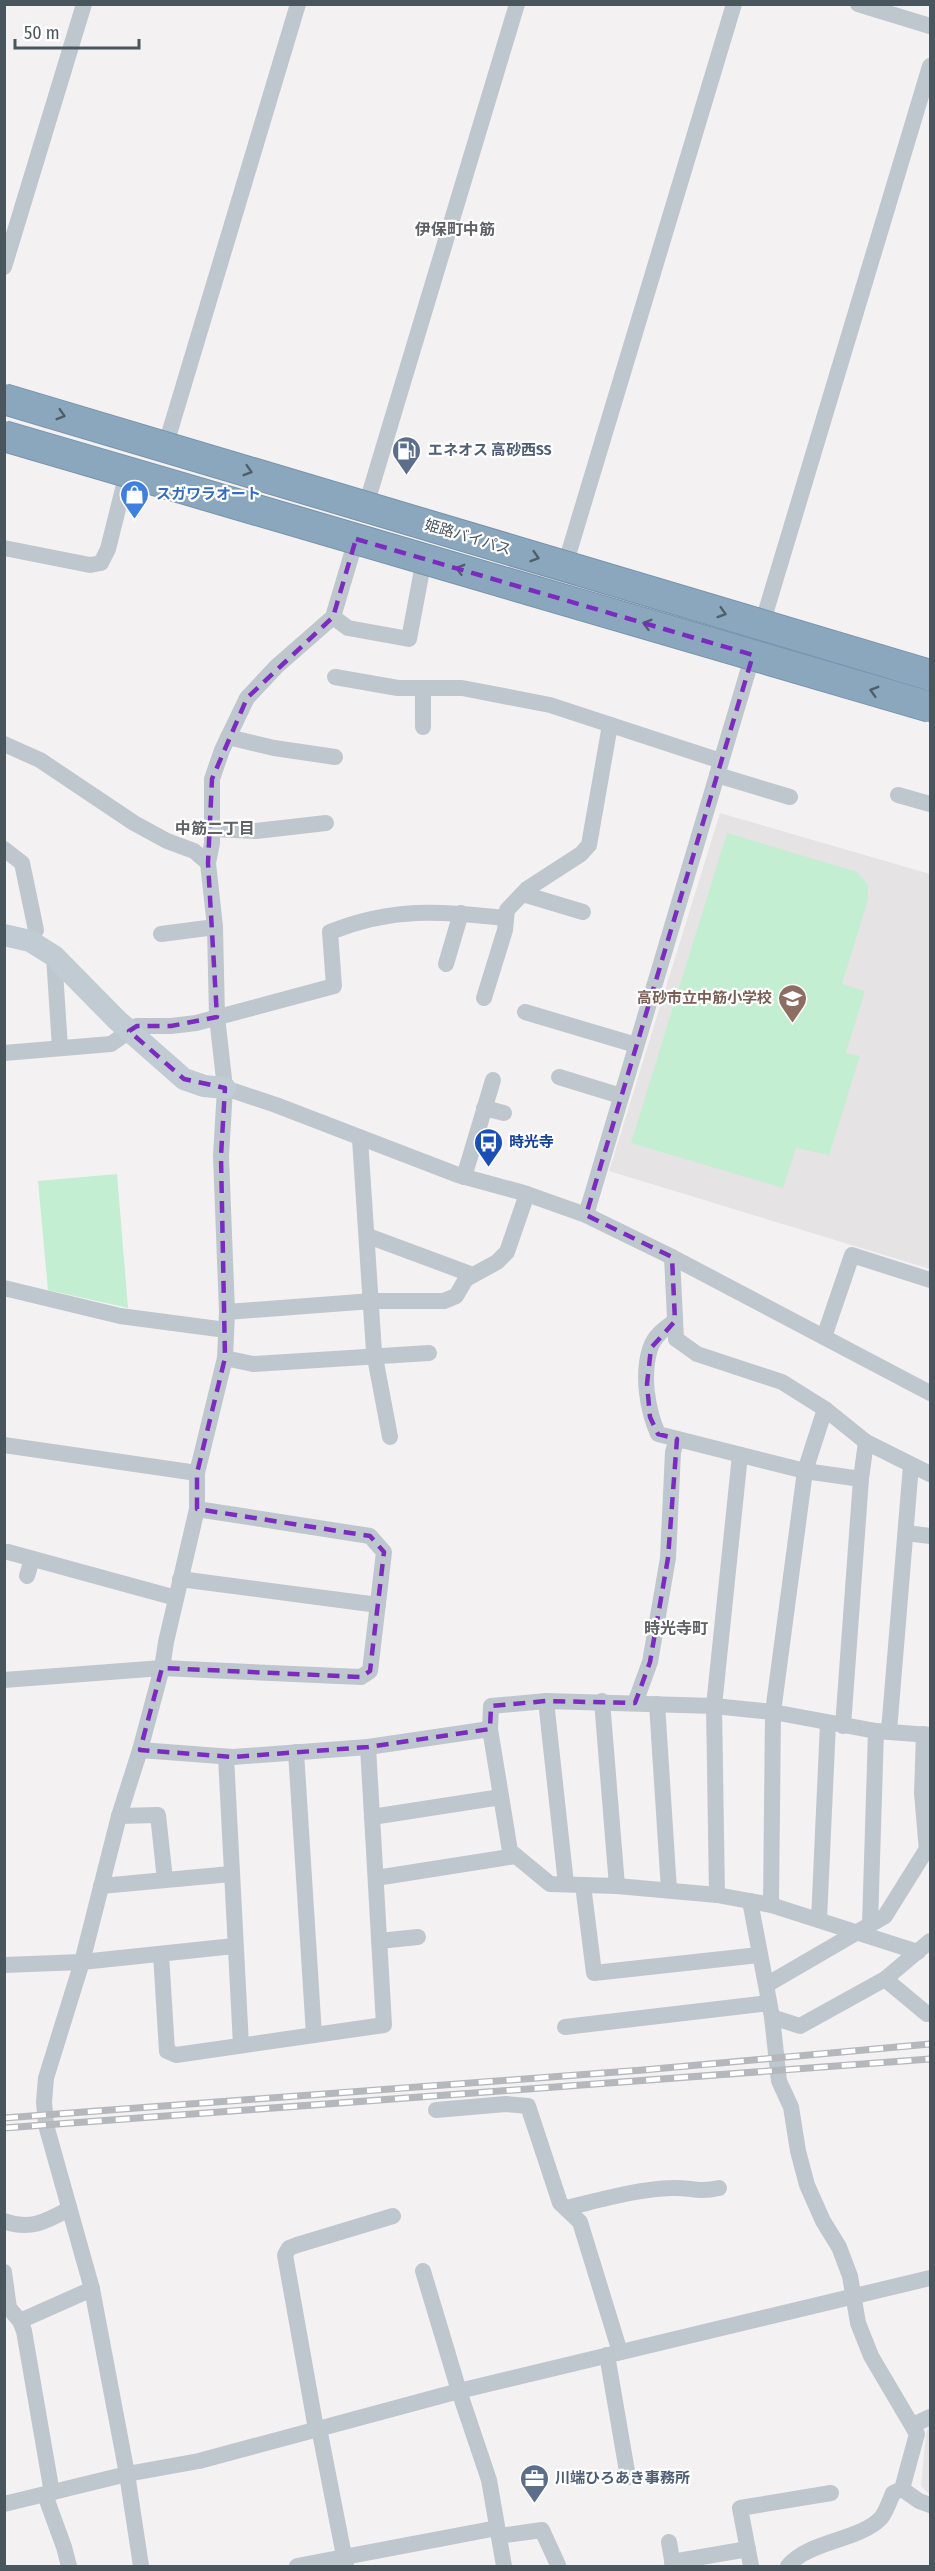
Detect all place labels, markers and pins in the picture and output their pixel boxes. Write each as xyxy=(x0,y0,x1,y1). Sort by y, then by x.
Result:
fuel station icon: エネオス 高砂西SS xyxy=(391,434,423,476)
place label: エネオス 高砂西SS xyxy=(428,441,552,459)
shop icon: スガワラオート xyxy=(119,478,151,520)
place label: スガワラオート xyxy=(156,485,261,503)
school or university icon: 高砂市立中筋小学校 xyxy=(777,982,809,1024)
place label: 高砂市立中筋小学校 xyxy=(637,989,772,1007)
bus stop icon: 時光寺 xyxy=(472,1126,504,1168)
place label: 時光寺 xyxy=(509,1133,554,1151)
office icon: 川端ひろあき事務所 xyxy=(518,2462,550,2504)
place label: 川端ひろあき事務所 xyxy=(555,2469,690,2487)

